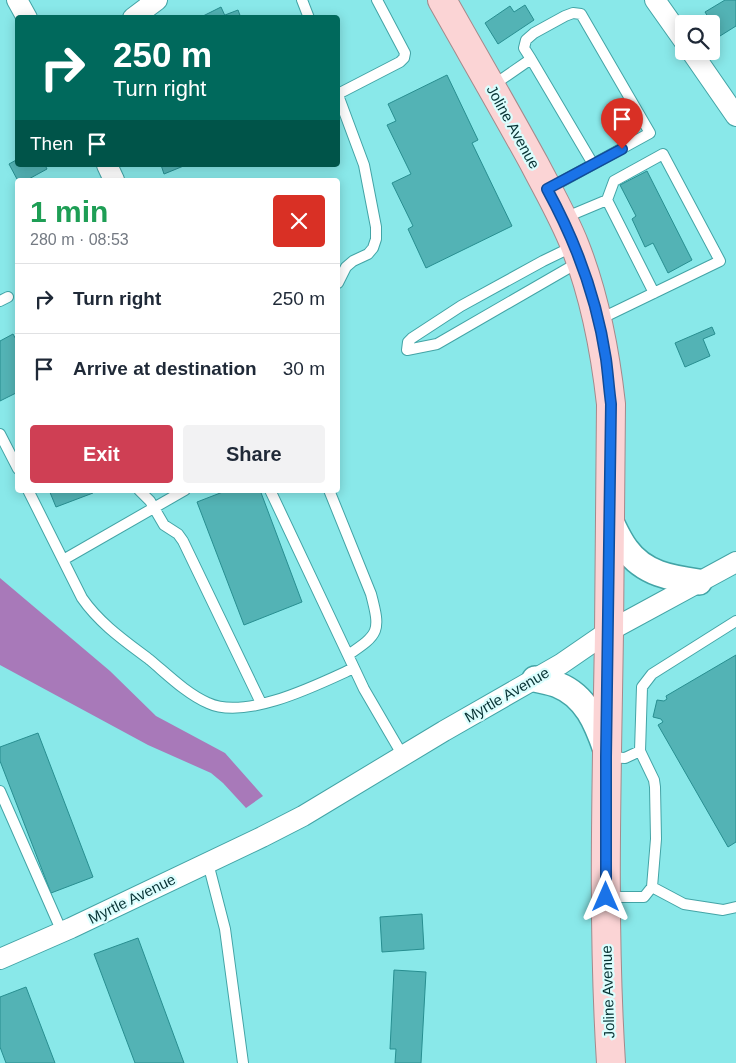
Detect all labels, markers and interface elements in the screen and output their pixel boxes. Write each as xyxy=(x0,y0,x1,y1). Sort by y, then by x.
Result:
map controls xyxy=(675,15,720,60)
button: search xyxy=(675,15,720,60)
icon: right xyxy=(30,35,95,100)
text: 250 m xyxy=(113,35,212,74)
text: Turn right xyxy=(113,76,206,101)
street label: Joline Avenue xyxy=(483,82,543,172)
pin xyxy=(601,98,643,149)
icon: arrive xyxy=(608,105,636,133)
icon: arrive xyxy=(83,130,111,158)
text: Then xyxy=(30,133,73,154)
text: 1 min xyxy=(30,195,108,228)
button: close xyxy=(273,195,325,247)
text: 280 m · 08:53 xyxy=(30,231,129,248)
icon: right xyxy=(30,285,58,313)
text: Turn right xyxy=(73,288,161,309)
text: 250 m xyxy=(272,288,325,309)
icon: arrive xyxy=(30,355,58,383)
text: Arrive at destination xyxy=(73,358,257,379)
text: 30 m xyxy=(283,358,325,379)
button: Exit xyxy=(30,425,173,483)
button: Share xyxy=(183,425,325,483)
street label: Myrtle Avenue xyxy=(461,664,552,726)
street label: Myrtle Avenue xyxy=(85,870,178,927)
position arrow xyxy=(579,870,631,922)
street label: Joline Avenue xyxy=(597,945,618,1039)

